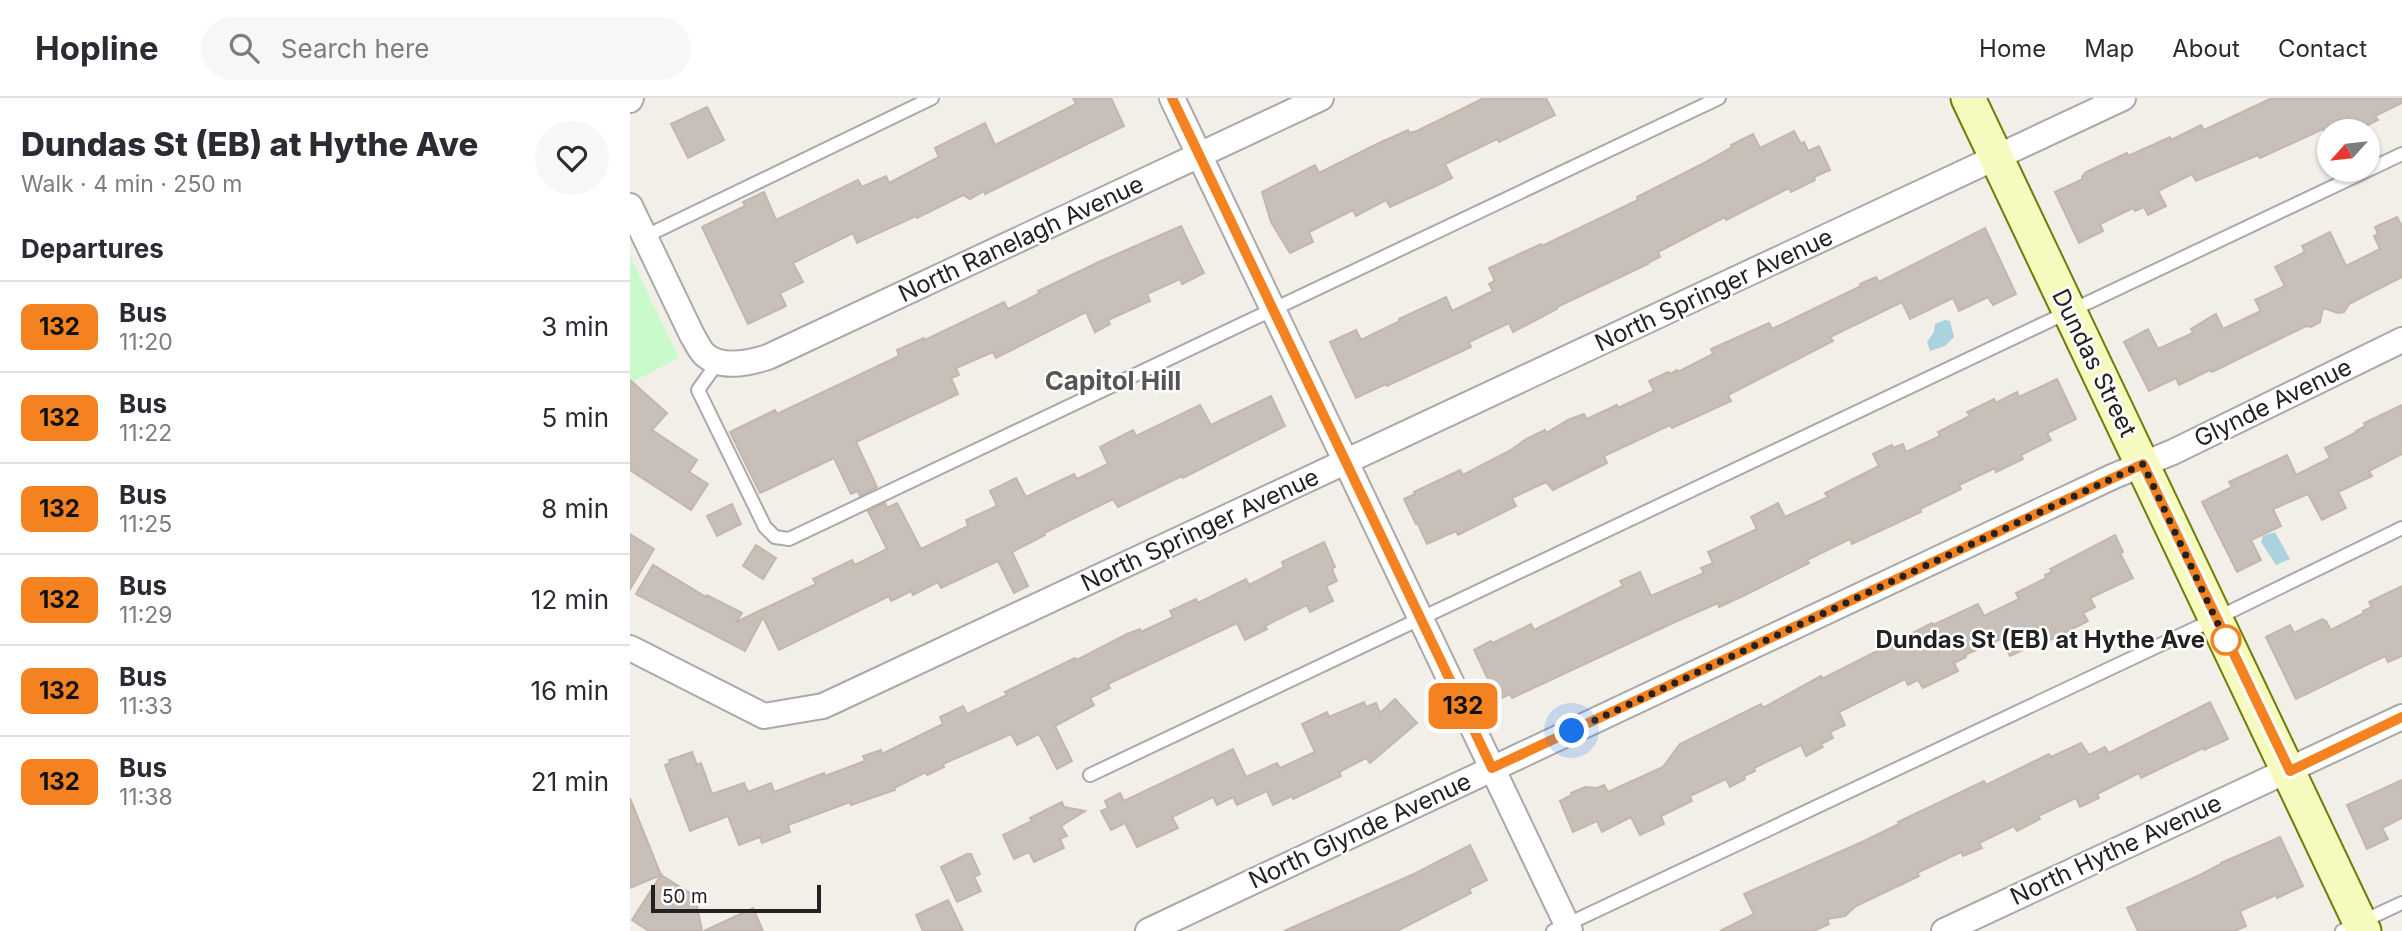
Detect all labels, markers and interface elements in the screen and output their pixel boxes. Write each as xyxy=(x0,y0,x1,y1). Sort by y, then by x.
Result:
search box xyxy=(201,17,691,80)
text: Hopline xyxy=(35,28,159,68)
icon: search xyxy=(225,29,263,67)
text: Search here xyxy=(281,33,429,64)
text: Home xyxy=(1979,34,2046,63)
text: Map xyxy=(2084,34,2134,63)
text: About xyxy=(2172,34,2240,63)
text: Contact xyxy=(2278,34,2367,63)
north arrow xyxy=(2317,119,2380,182)
map controls xyxy=(2317,119,2380,182)
button: heart xyxy=(535,121,609,195)
text: Dundas St (EB) at Hythe Ave xyxy=(21,124,478,164)
street label: North Ranelagh Avenue xyxy=(894,169,1148,308)
text: Walk · 4 min · 250 m xyxy=(21,170,243,198)
street label: North Springer Avenue xyxy=(1590,222,1837,357)
text: Departures xyxy=(21,233,164,264)
street label: Dundas Street xyxy=(2046,284,2143,442)
text: Bus xyxy=(119,297,167,328)
text: 3 min xyxy=(541,311,609,342)
text: 132 xyxy=(39,312,80,341)
text: 11:20 xyxy=(119,328,173,356)
street label: Glynde Avenue xyxy=(2189,352,2356,453)
district label: Capitol Hill xyxy=(1045,365,1181,396)
text: Bus xyxy=(119,388,167,419)
text: 5 min xyxy=(541,402,609,433)
text: 132 xyxy=(39,403,80,432)
text: 11:22 xyxy=(119,419,172,447)
street label: North Springer Avenue xyxy=(1076,462,1323,597)
text: Bus xyxy=(119,479,167,510)
text: 8 min xyxy=(541,493,609,524)
text: 132 xyxy=(39,494,80,523)
text: 11:25 xyxy=(119,510,172,538)
text: Bus xyxy=(119,570,167,601)
text: 12 min xyxy=(531,584,609,615)
text: 132 xyxy=(39,585,80,614)
text: 11:29 xyxy=(119,601,173,629)
place label: Dundas St (EB) at Hythe Ave xyxy=(1875,625,2205,654)
marker: Dundas St (EB) at Hythe Ave xyxy=(2211,625,2241,655)
text: Bus xyxy=(119,661,167,692)
text: 16 min xyxy=(531,675,609,706)
text: 132 xyxy=(39,676,80,705)
line badge: 132 xyxy=(1423,683,1503,729)
text: 132 xyxy=(1443,691,1483,720)
text: 11:33 xyxy=(119,692,173,720)
your location xyxy=(1554,713,1589,748)
text: Bus xyxy=(119,752,167,783)
text: 21 min xyxy=(531,766,609,797)
street label: North Glynde Avenue xyxy=(1244,766,1476,895)
text: 132 xyxy=(39,767,80,796)
text: 11:38 xyxy=(119,783,173,811)
street label: North Hythe Avenue xyxy=(2006,788,2226,911)
scale bar xyxy=(651,882,821,914)
text: 50 m xyxy=(662,885,708,908)

